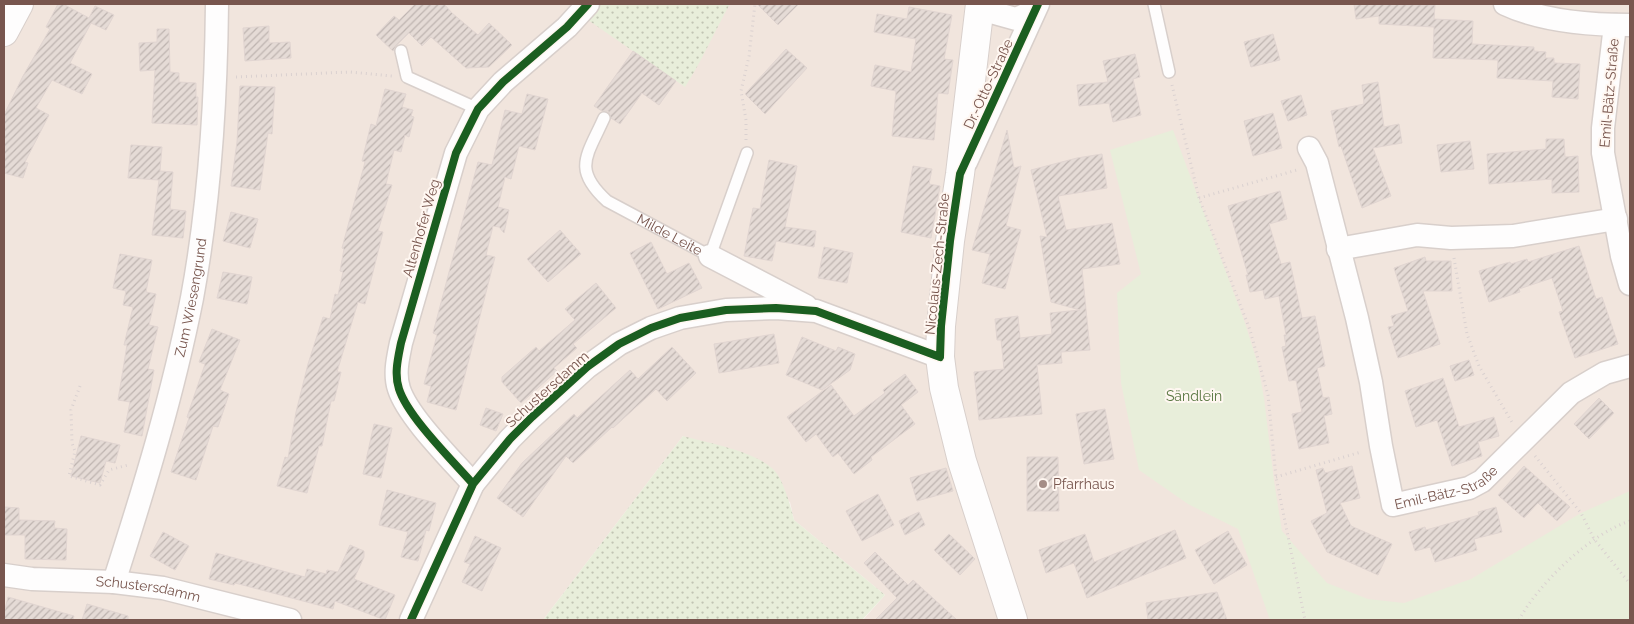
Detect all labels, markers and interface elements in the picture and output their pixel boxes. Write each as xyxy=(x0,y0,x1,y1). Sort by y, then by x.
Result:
street label: Dr.-Otto-Straße xyxy=(960,36,1016,132)
street label: Emil-Bätz-Straße xyxy=(1596,38,1622,148)
street label: Altenhofer Weg xyxy=(399,177,443,279)
street label: Nicolaus-Zech-Straße xyxy=(922,192,952,336)
street label: Milde Leite xyxy=(634,211,705,259)
street label: Zum Wiesengrund xyxy=(171,237,210,359)
street label: Schustersdamm xyxy=(502,348,592,430)
park label: Sändlein xyxy=(1166,388,1222,404)
street label: Emil-Bätz-Straße xyxy=(1393,462,1501,512)
place label: Pfarrhaus xyxy=(1053,476,1115,492)
marker: Pfarrhaus xyxy=(1037,478,1049,490)
street label: Schustersdamm xyxy=(95,573,202,605)

